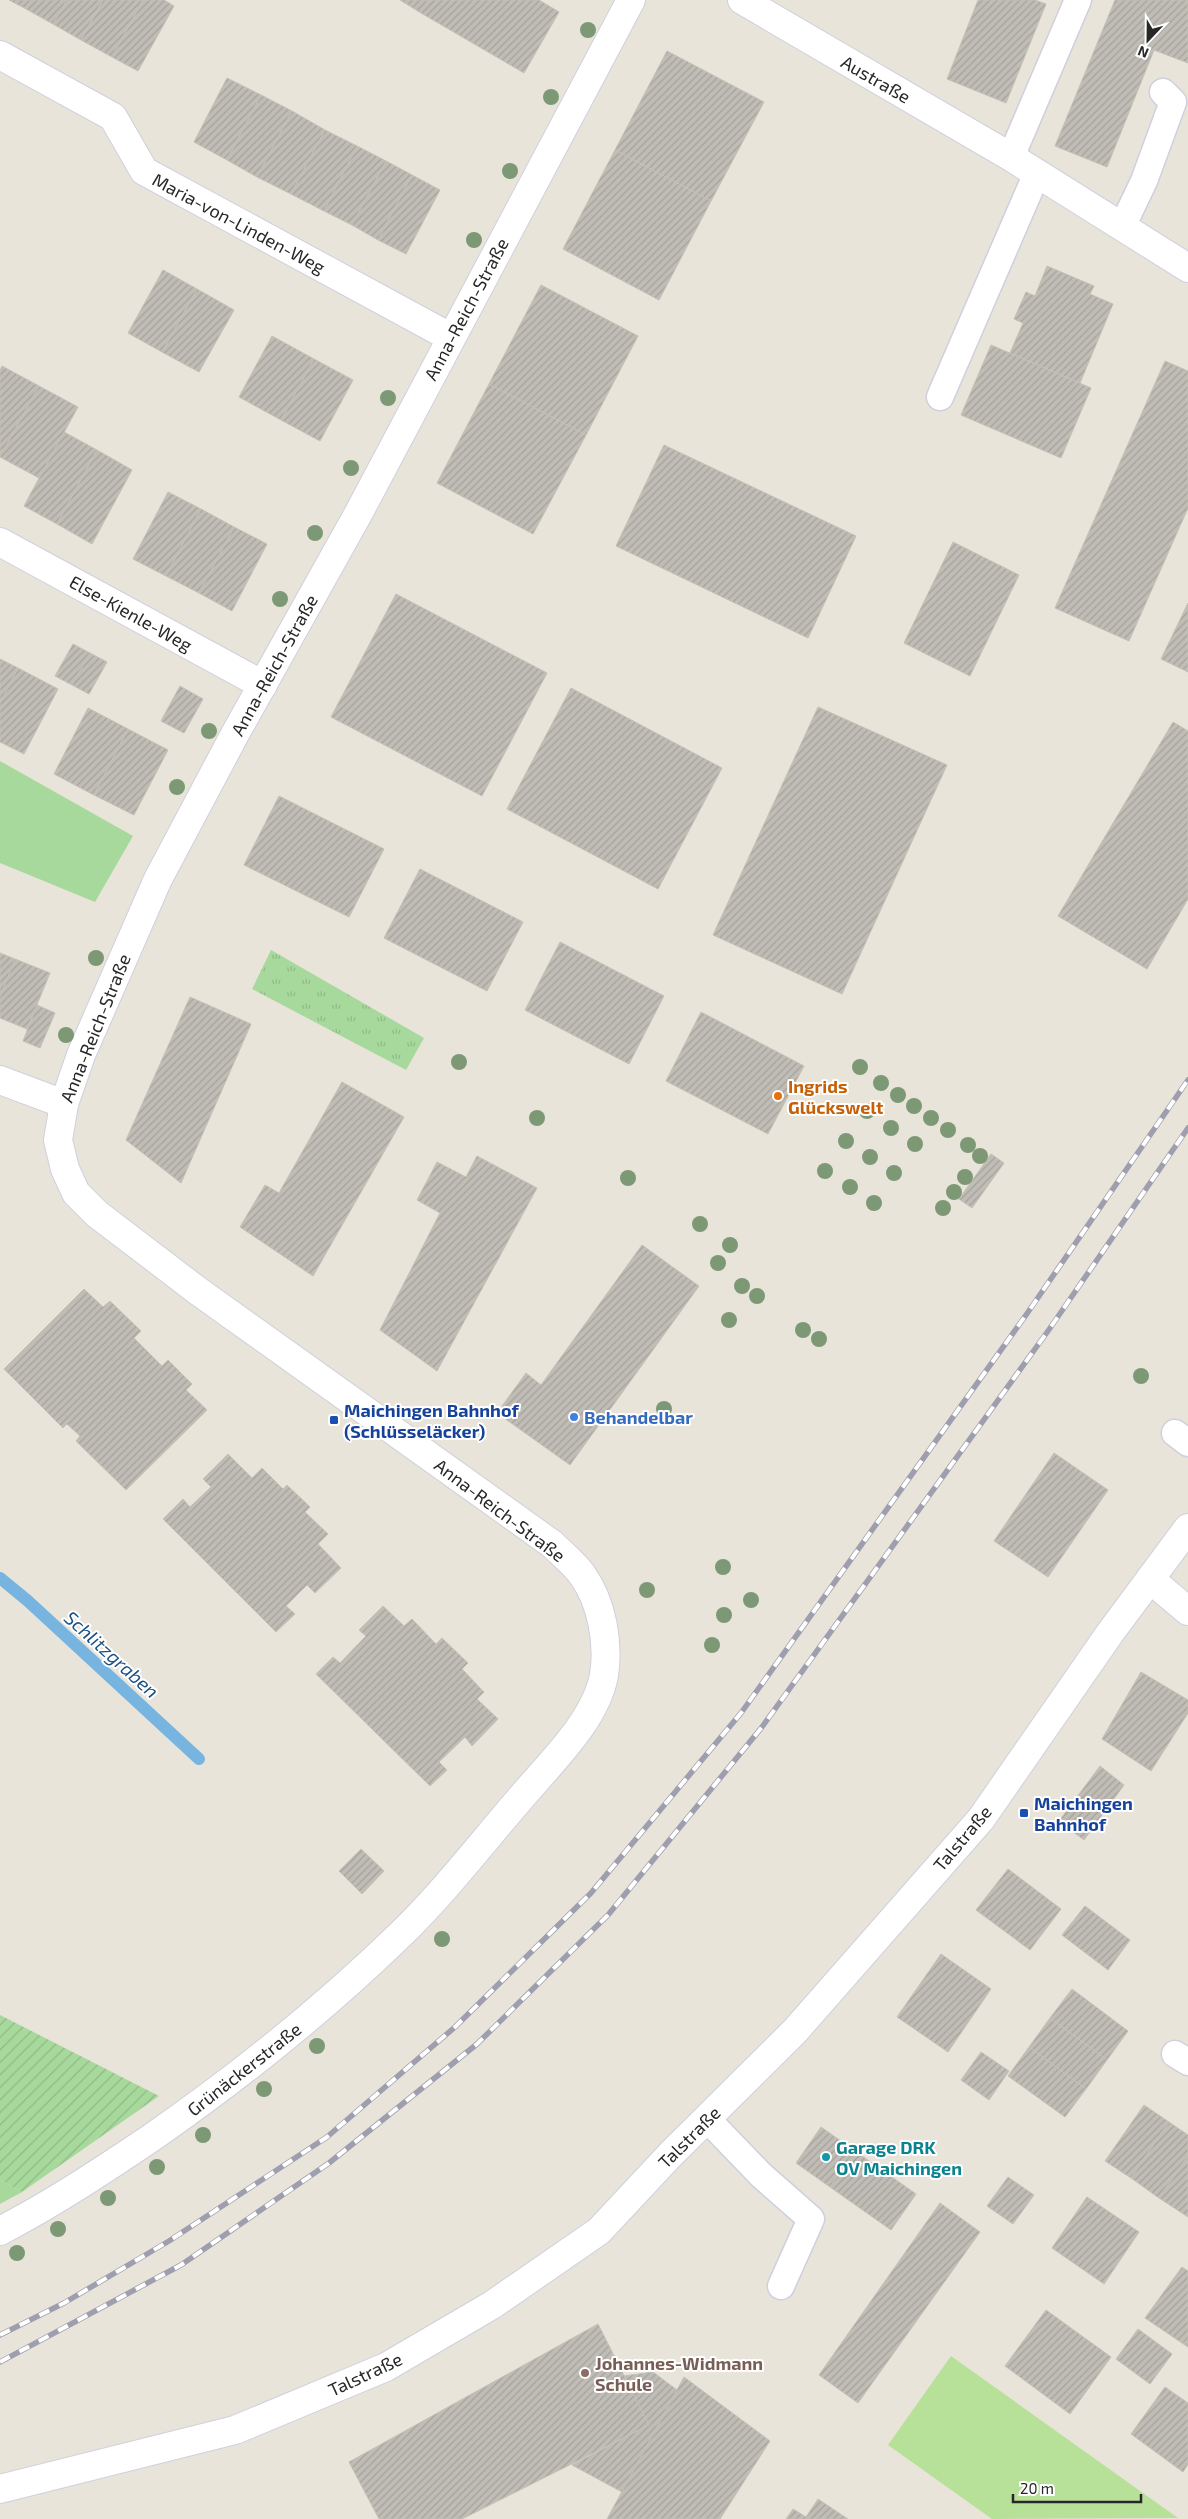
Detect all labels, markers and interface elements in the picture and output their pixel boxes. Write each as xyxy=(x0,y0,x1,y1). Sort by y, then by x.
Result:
north arrow xyxy=(1123,15,1173,65)
text: N xyxy=(1135,43,1151,62)
street label: Austraße xyxy=(837,50,915,108)
street label: Maria-von-Linden-Weg xyxy=(149,168,329,278)
street label: Anna-Reich-Straße xyxy=(419,234,513,384)
street label: Else-Kienle-Weg xyxy=(66,570,196,656)
street label: Anna-Reich-Straße xyxy=(226,591,322,739)
street label: Anna-Reich-Straße xyxy=(55,951,135,1105)
place label: Ingrids Glückswelt xyxy=(788,1075,884,1118)
marker: Ingrids Glückswelt xyxy=(772,1090,784,1102)
place label: Maichingen Bahnhof (Schlüsseläcker) xyxy=(344,1399,519,1442)
place label: Behandelbar xyxy=(584,1406,693,1428)
marker: Behandelbar xyxy=(568,1411,580,1423)
marker: Maichingen Bahnhof (Schlüsseläcker) xyxy=(328,1414,340,1426)
street label: Anna-Reich-Straße xyxy=(430,1454,570,1566)
water label: Schlitzgraben xyxy=(60,1606,164,1702)
place label: Maichingen Bahnhof xyxy=(1034,1792,1133,1835)
street label: Talstraße xyxy=(928,1801,996,1875)
marker: Maichingen Bahnhof xyxy=(1018,1807,1030,1819)
street label: Grünäckerstraße xyxy=(183,2018,305,2120)
street label: Talstraße xyxy=(653,2101,725,2173)
place label: Garage DRK OV Maichingen xyxy=(836,2136,962,2179)
marker: Garage DRK OV Maichingen xyxy=(820,2151,832,2163)
street label: Talstraße xyxy=(325,2347,405,2401)
place label: Johannes-Widmann Schule xyxy=(595,2352,763,2395)
marker: Johannes-Widmann Schule xyxy=(579,2367,591,2379)
scale bar xyxy=(1013,2472,1140,2504)
text: 20 m xyxy=(1020,2479,1054,2497)

